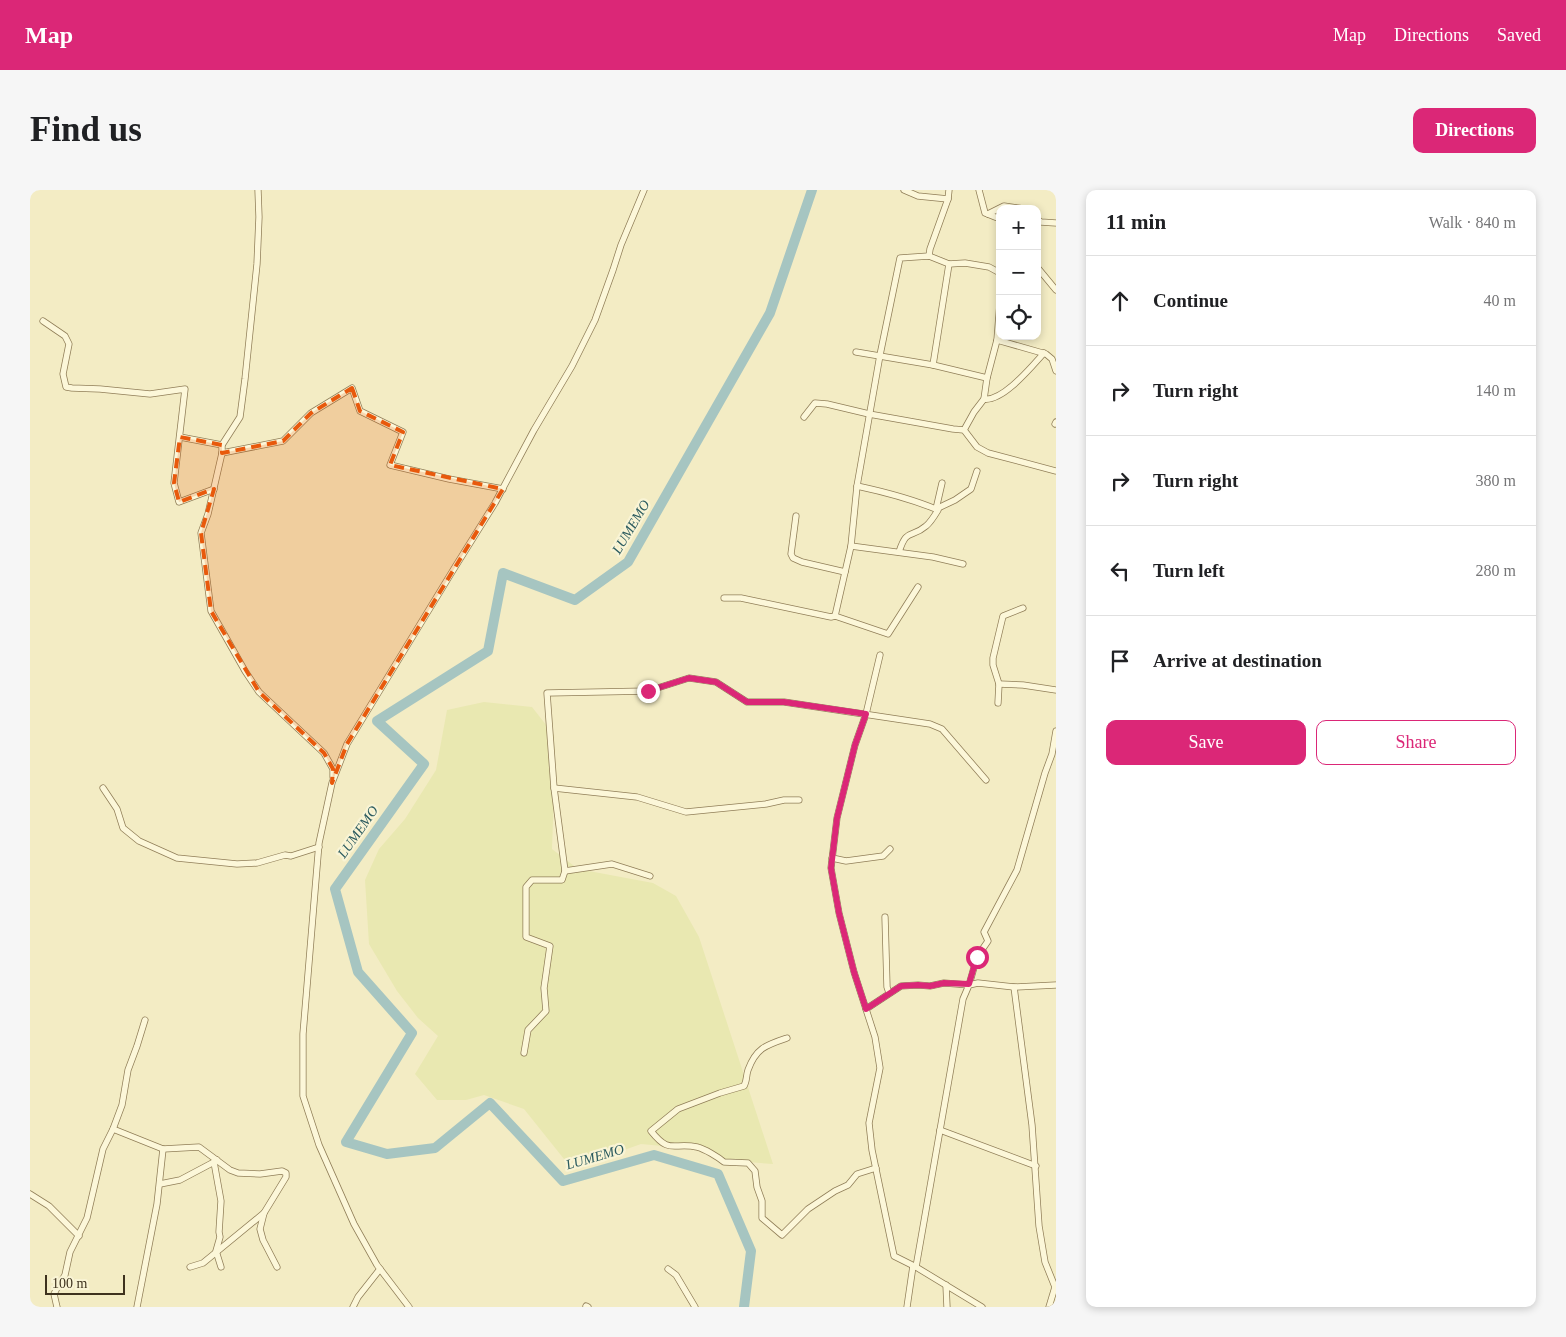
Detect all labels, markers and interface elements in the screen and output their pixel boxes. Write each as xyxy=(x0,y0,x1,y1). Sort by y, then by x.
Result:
text: Map xyxy=(25,22,73,48)
text: Map xyxy=(1333,25,1366,45)
text: Directions xyxy=(1394,25,1469,45)
text: Saved xyxy=(1497,25,1541,45)
button: Directions xyxy=(1413,108,1536,153)
text: Find us xyxy=(30,110,142,149)
map controls xyxy=(996,205,1041,340)
button: + xyxy=(996,205,1041,250)
text: 11 min xyxy=(1106,210,1166,234)
text: Walk · 840 m xyxy=(1429,214,1516,231)
button: − xyxy=(996,250,1041,295)
icon: ahead xyxy=(1106,287,1134,315)
text: Continue xyxy=(1153,290,1228,311)
text: 40 m xyxy=(1484,292,1516,309)
button: locate xyxy=(996,295,1041,340)
icon: right xyxy=(1106,377,1134,405)
text: Turn right xyxy=(1153,380,1238,401)
text: 140 m xyxy=(1476,382,1516,399)
icon: right xyxy=(1106,467,1134,495)
text: Turn right xyxy=(1153,470,1238,491)
text: 380 m xyxy=(1476,472,1516,489)
water label: LUMEMO xyxy=(609,497,653,557)
icon: left xyxy=(1106,557,1134,585)
text: Turn left xyxy=(1153,560,1225,581)
text: 280 m xyxy=(1476,562,1516,579)
icon: arrive xyxy=(1106,647,1134,675)
text: Arrive at destination xyxy=(1153,650,1322,671)
route end xyxy=(637,680,660,703)
button: Save xyxy=(1106,720,1306,765)
button: Share xyxy=(1316,720,1516,765)
water label: LUMEMO xyxy=(334,803,381,862)
route start xyxy=(966,946,989,969)
water label: LUMEMO xyxy=(563,1142,626,1173)
scale bar xyxy=(45,1272,125,1295)
text: 100 m xyxy=(52,1276,87,1291)

